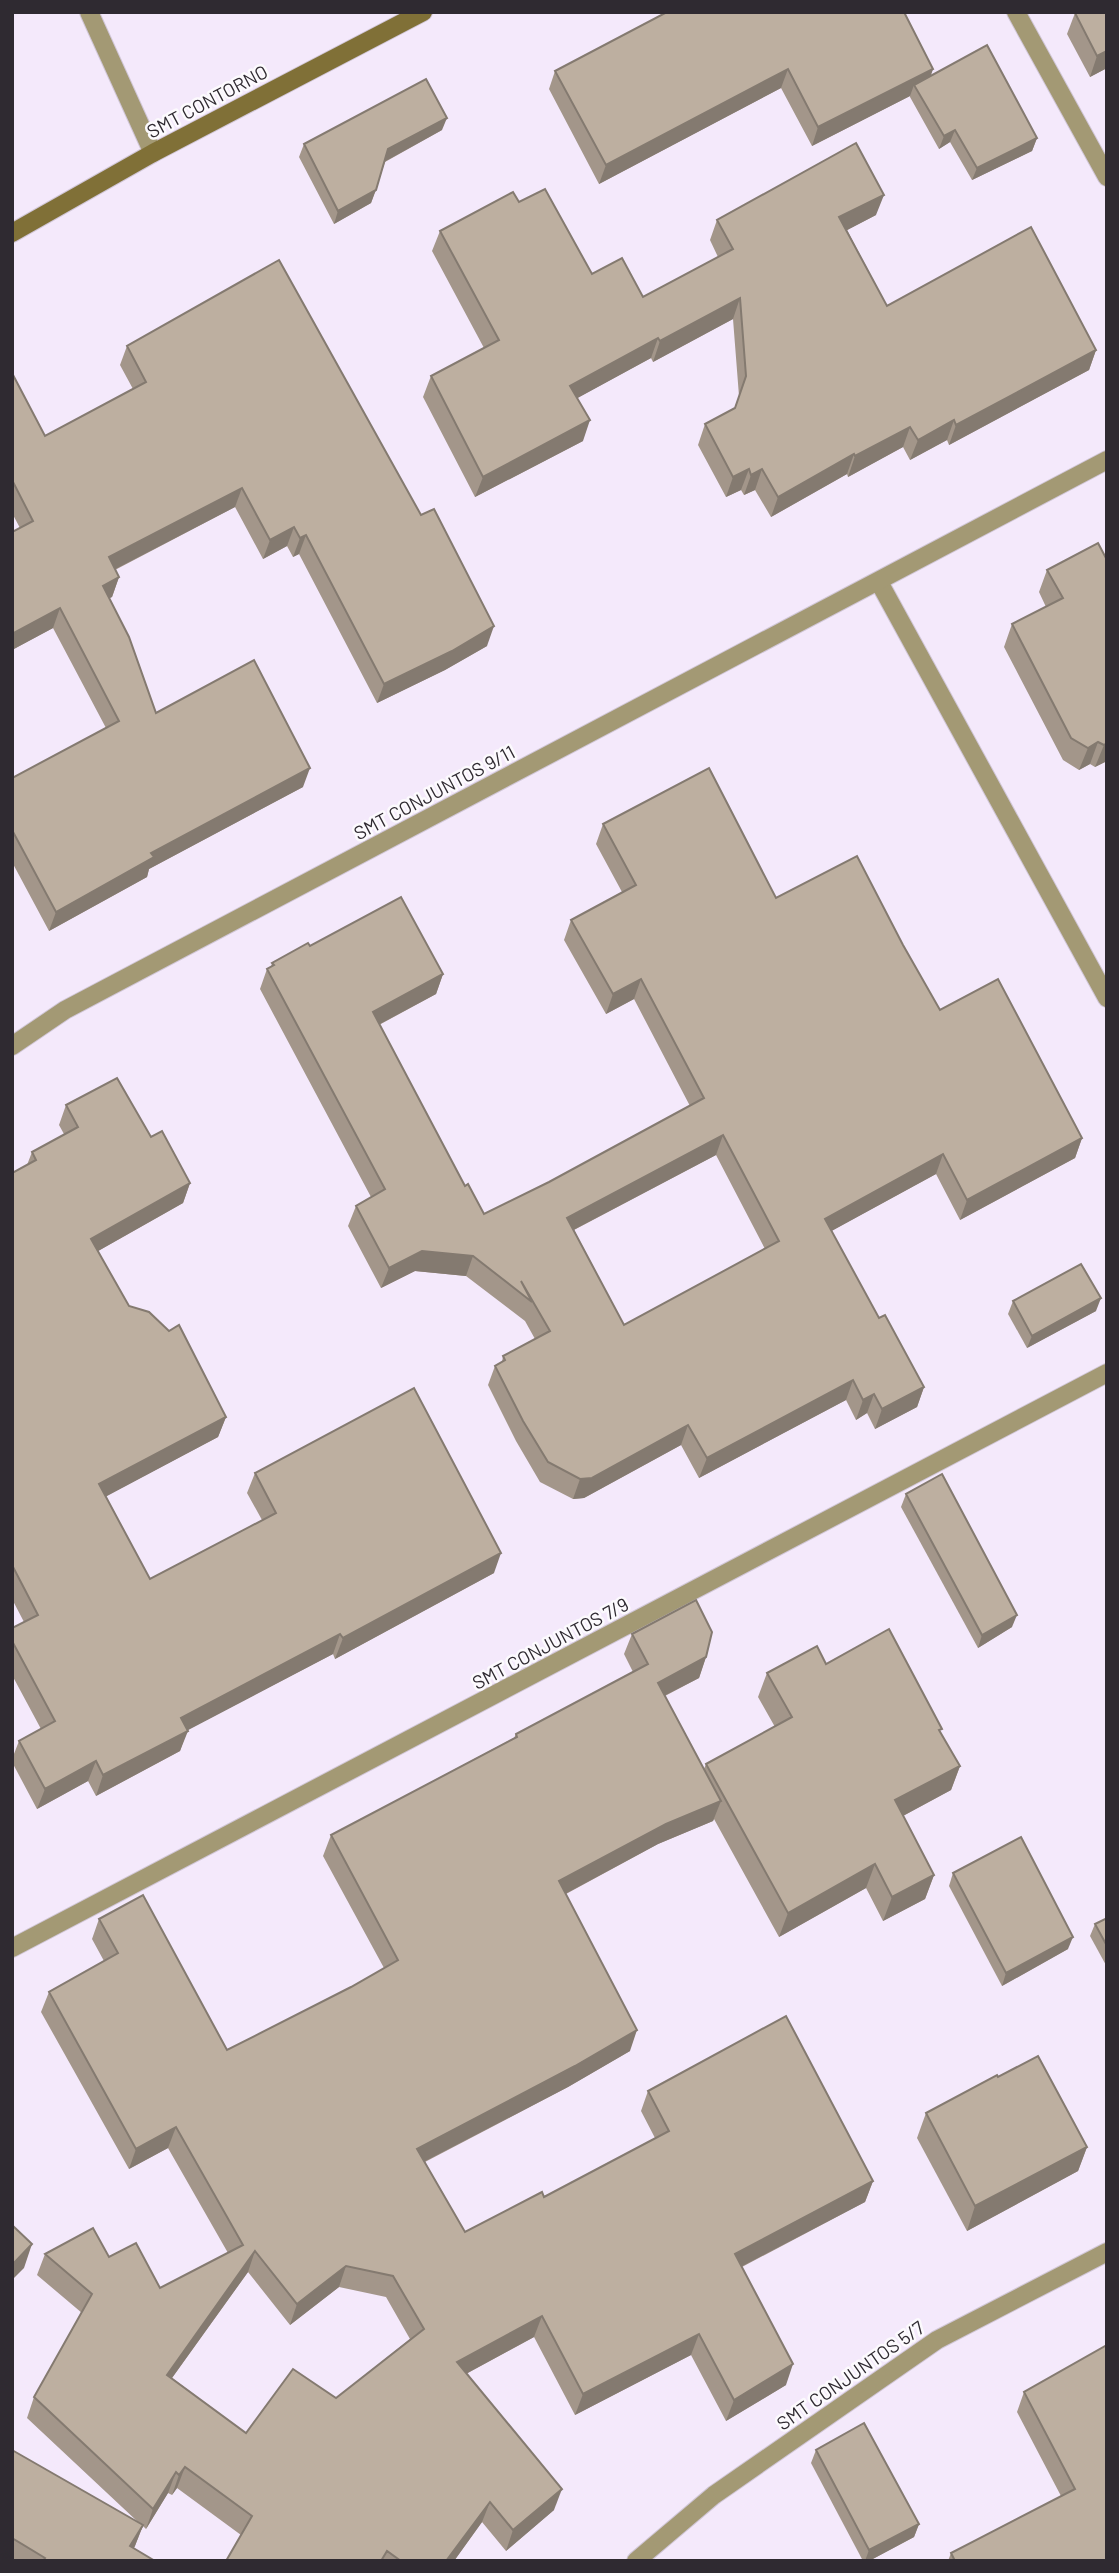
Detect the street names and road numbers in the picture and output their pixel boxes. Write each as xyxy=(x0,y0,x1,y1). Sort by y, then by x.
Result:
street label: SMT CONTORNO xyxy=(143,60,271,142)
street label: SMT CONJUNTOS 9/11 xyxy=(350,740,518,844)
street label: SMT CONJUNTOS 7/9 xyxy=(468,1592,632,1694)
street label: SMT CONJUNTOS 5/7 xyxy=(772,2316,928,2434)

